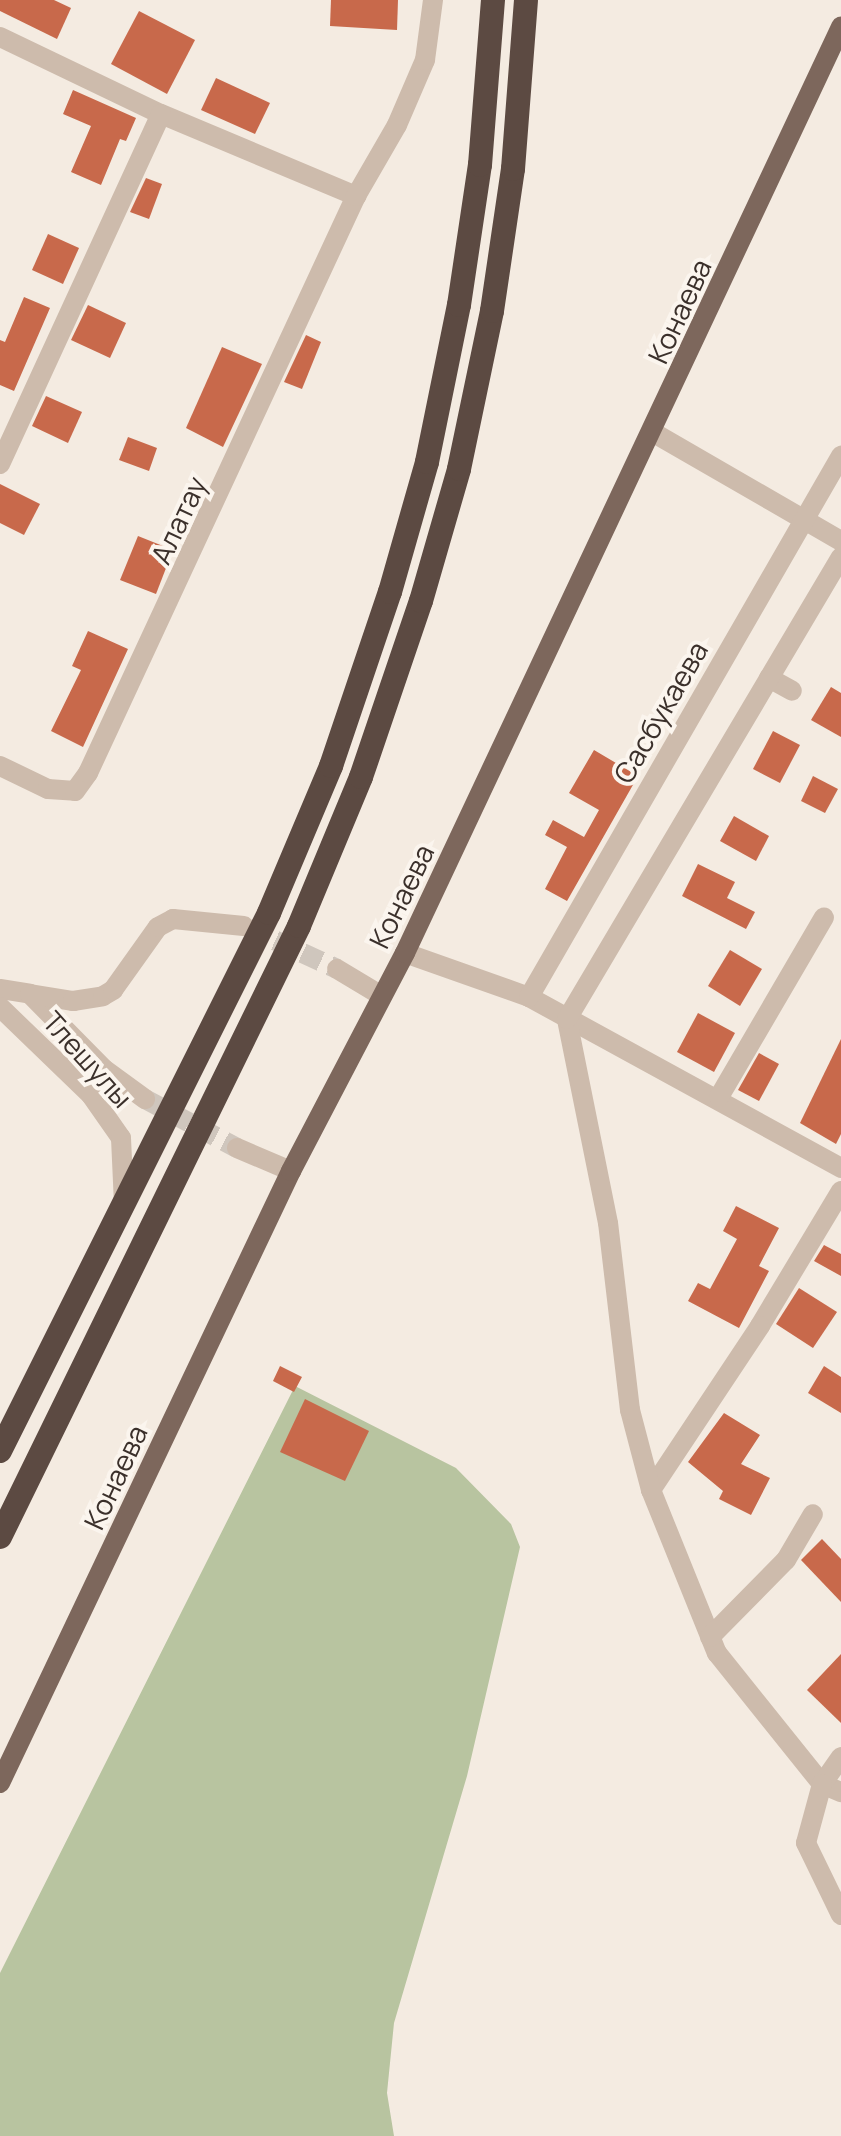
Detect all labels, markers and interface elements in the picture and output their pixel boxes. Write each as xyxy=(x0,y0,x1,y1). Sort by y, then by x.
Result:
street label: Конаева xyxy=(640,254,718,368)
street label: Алатау xyxy=(143,471,213,569)
street label: Сасбукаева xyxy=(606,635,714,789)
street label: Конаева xyxy=(362,839,440,953)
street label: Тлешулы xyxy=(36,1004,140,1114)
street label: Конаева xyxy=(76,1420,154,1534)

